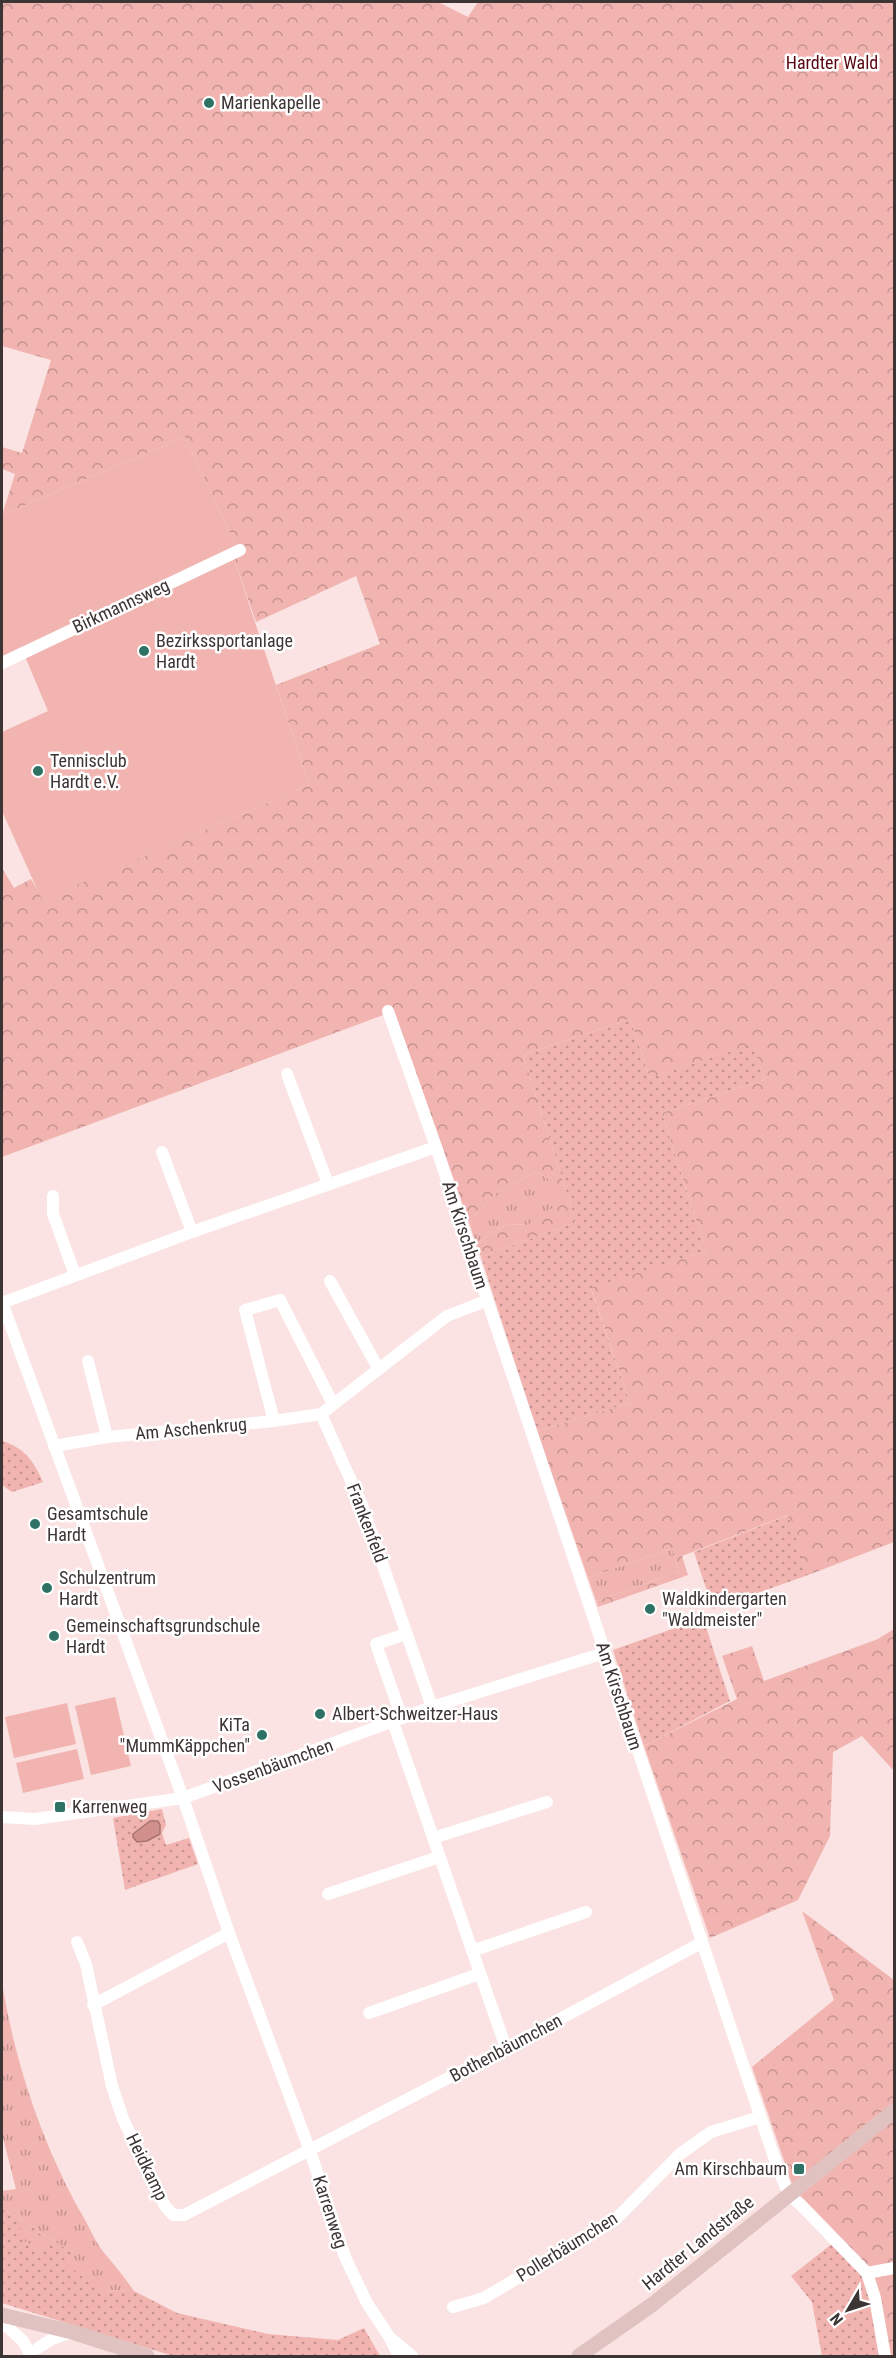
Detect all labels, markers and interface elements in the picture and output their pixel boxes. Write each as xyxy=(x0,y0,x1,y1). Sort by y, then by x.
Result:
park label: Hardter Wald xyxy=(786,52,878,73)
place label: Marienkapelle xyxy=(221,92,321,113)
marker: Marienkapelle xyxy=(202,96,216,110)
street label: Birkmannsweg xyxy=(69,574,173,637)
place label: Bezirkssportanlage Hardt xyxy=(156,630,293,672)
marker: Bezirkssportanlage Hardt xyxy=(137,644,151,658)
place label: Tennisclub Hardt e.V. xyxy=(50,750,127,792)
marker: Tennisclub Hardt e.V. xyxy=(31,764,45,778)
street label: Am Kirschbaum xyxy=(438,1178,493,1292)
street label: Am Aschenkrug xyxy=(134,1413,248,1444)
street label: Frankenfeld xyxy=(343,1480,392,1565)
place label: Gesamtschule Hardt xyxy=(47,1503,148,1545)
marker: Gesamtschule Hardt xyxy=(28,1517,42,1531)
place label: Schulzentrum Hardt xyxy=(59,1567,156,1609)
marker: Schulzentrum Hardt xyxy=(40,1581,54,1595)
place label: Waldkindergarten "Waldmeister" xyxy=(662,1588,787,1630)
marker: Waldkindergarten "Waldmeister" xyxy=(643,1602,657,1616)
place label: Gemeinschaftsgrundschule Hardt xyxy=(66,1615,260,1657)
marker: Gemeinschaftsgrundschule Hardt xyxy=(47,1629,61,1643)
street label: Am Kirschbaum xyxy=(592,1639,647,1753)
place label: Albert-Schweitzer-Haus xyxy=(332,1703,498,1724)
marker: Albert-Schweitzer-Haus xyxy=(313,1707,327,1721)
place label: KiTa "MummKäppchen" xyxy=(120,1714,250,1756)
marker: KiTa "MummKäppchen" xyxy=(255,1728,269,1742)
street label: Vossenbäumchen xyxy=(210,1734,336,1797)
place label: Karrenweg xyxy=(72,1796,147,1817)
marker: Karrenweg xyxy=(53,1800,67,1814)
street label: Bothenbäumchen xyxy=(446,2009,565,2086)
street label: Heidkamp xyxy=(122,2130,173,2204)
place label: Am Kirschbaum xyxy=(675,2158,787,2179)
marker: Am Kirschbaum xyxy=(792,2162,806,2176)
street label: Karrenweg xyxy=(309,2173,352,2251)
street label: Hardter Landstraße xyxy=(638,2191,758,2294)
street label: Pollerbäumchen xyxy=(512,2207,621,2286)
north arrow xyxy=(818,2280,878,2340)
text: N xyxy=(826,2309,847,2329)

